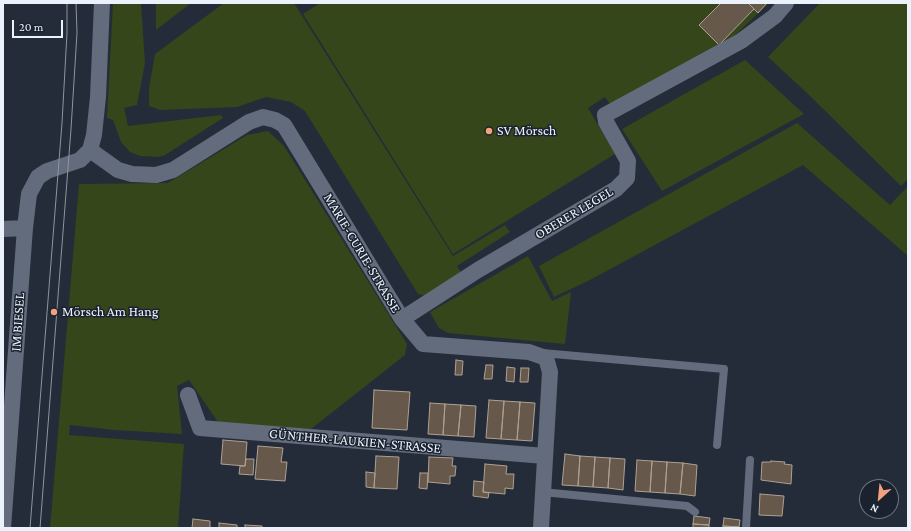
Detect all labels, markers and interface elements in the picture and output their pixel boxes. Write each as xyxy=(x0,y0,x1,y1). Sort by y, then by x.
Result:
scale bar xyxy=(14,12,65,38)
text: 20 m xyxy=(19,20,43,34)
place label: SV Mörsch xyxy=(497,123,556,139)
marker: SV Mörsch xyxy=(484,126,494,136)
street label: OBERER LEGEL xyxy=(532,183,616,243)
street label: MARIE-CURIE-STRASSE xyxy=(320,190,404,316)
street label: IM BIESEL xyxy=(8,292,28,352)
place label: Mörsch Am Hang xyxy=(62,304,159,320)
marker: Mörsch Am Hang xyxy=(49,307,59,317)
street label: GÜNTHER-LAUKIEN-STRASSE xyxy=(268,425,442,457)
north arrow xyxy=(859,479,899,519)
text: N xyxy=(868,502,880,516)

